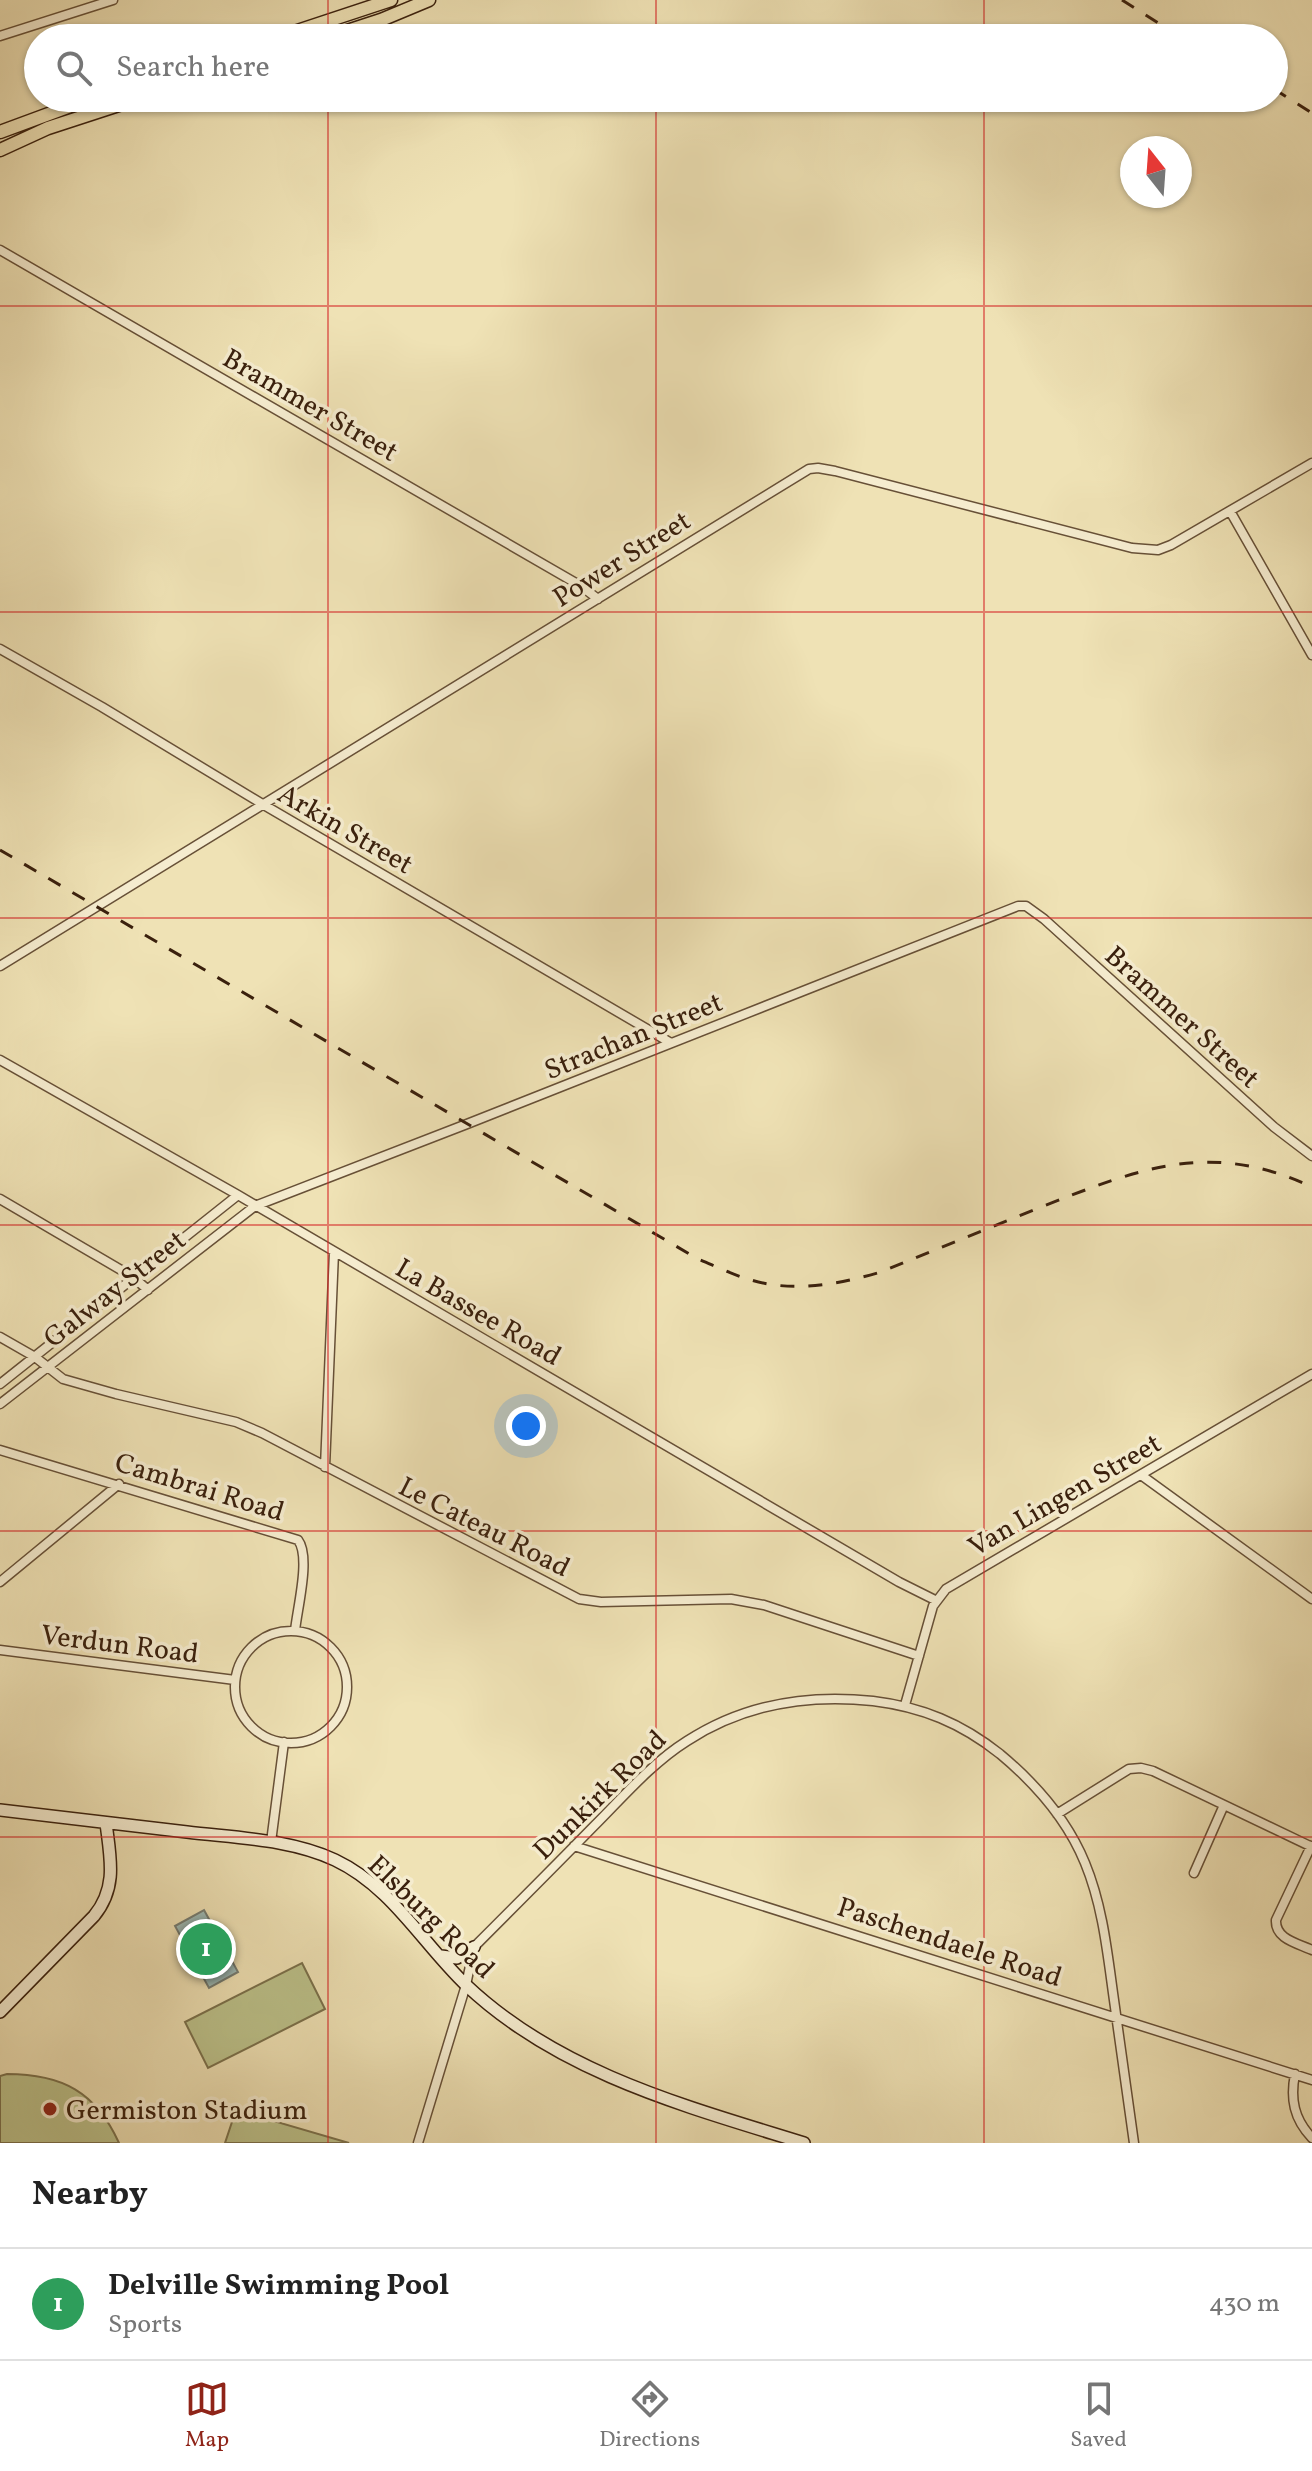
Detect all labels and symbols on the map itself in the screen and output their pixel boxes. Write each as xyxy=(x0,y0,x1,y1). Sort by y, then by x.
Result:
north arrow xyxy=(1120,136,1192,208)
street label: Brammer Street xyxy=(215,340,405,472)
street label: Power Street xyxy=(546,502,699,618)
street label: Arkin Street xyxy=(270,776,420,885)
street label: Brammer Street xyxy=(1095,938,1267,1098)
street label: Strachan Street xyxy=(539,984,729,1091)
street label: Galway Street xyxy=(36,1222,195,1358)
street label: La Bassee Road xyxy=(387,1250,568,1377)
your location xyxy=(506,1406,546,1446)
street label: Van Lingen Street xyxy=(962,1425,1169,1567)
street label: Cambrai Road xyxy=(110,1444,289,1533)
street label: Le Cateau Road xyxy=(391,1468,576,1588)
street label: Verdun Road xyxy=(39,1616,201,1675)
street label: Dunkirk Road xyxy=(525,1722,676,1870)
street label: Elsburg Road xyxy=(358,1847,502,1988)
street label: Paschendaele Road xyxy=(832,1889,1067,1998)
pin: 1 xyxy=(180,1919,232,1979)
place label: Germiston Stadium xyxy=(66,2092,307,2131)
marker: Germiston Stadium xyxy=(41,2100,59,2118)

